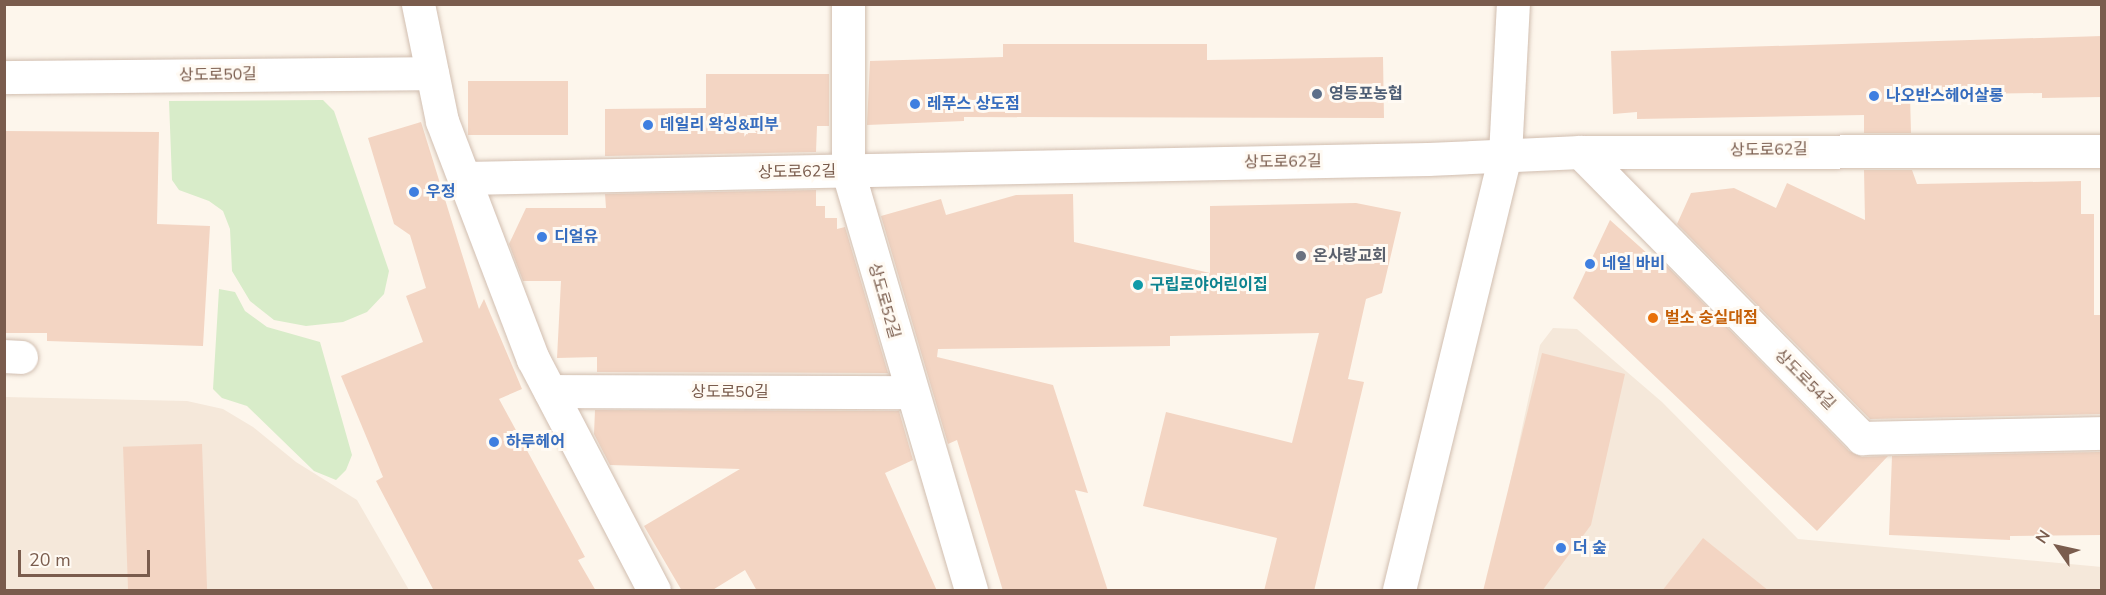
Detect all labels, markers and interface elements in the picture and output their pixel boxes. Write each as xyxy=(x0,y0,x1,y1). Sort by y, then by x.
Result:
street label: 상도로50길 xyxy=(179,65,257,85)
place label: 영등포농협 xyxy=(1329,84,1403,104)
place label: 나오반스헤어살롱 xyxy=(1886,86,2004,106)
marker: 영등포농협 xyxy=(1310,87,1324,101)
marker: 나오반스헤어살롱 xyxy=(1867,89,1881,103)
place label: 레푸스 상도점 xyxy=(927,94,1020,114)
marker: 레푸스 상도점 xyxy=(908,97,922,111)
place label: 데일리 왁싱&피부 xyxy=(660,115,779,135)
marker: 데일리 왁싱&피부 xyxy=(641,118,655,132)
street label: 상도로62길 xyxy=(1730,140,1808,160)
street label: 상도로62길 xyxy=(1244,152,1322,172)
street label: 상도로62길 xyxy=(758,162,836,182)
place label: 우정 xyxy=(426,182,455,202)
marker: 우정 xyxy=(407,185,421,199)
place label: 디얼유 xyxy=(554,227,598,247)
marker: 디얼유 xyxy=(535,230,549,244)
place label: 온사랑교회 xyxy=(1313,246,1387,266)
marker: 온사랑교회 xyxy=(1294,249,1308,263)
place label: 네일 바비 xyxy=(1602,254,1665,274)
marker: 네일 바비 xyxy=(1583,257,1597,271)
street label: 상도로52길 xyxy=(864,261,904,341)
place label: 구립로야어린이집 xyxy=(1150,275,1268,295)
marker: 구립로야어린이집 xyxy=(1131,278,1145,292)
place label: 벌소 숭실대점 xyxy=(1665,308,1758,328)
marker: 벌소 숭실대점 xyxy=(1646,311,1660,325)
street label: 상도로54길 xyxy=(1771,346,1839,414)
street label: 상도로50길 xyxy=(691,382,769,402)
place label: 하루헤어 xyxy=(506,432,565,452)
marker: 하루헤어 xyxy=(487,435,501,449)
north arrow xyxy=(2028,517,2088,577)
text: N xyxy=(2031,526,2056,548)
scale bar xyxy=(21,538,153,576)
place label: 더 숲 xyxy=(1573,538,1607,558)
marker: 더 숲 xyxy=(1554,541,1568,555)
text: 20 m xyxy=(29,548,71,572)

